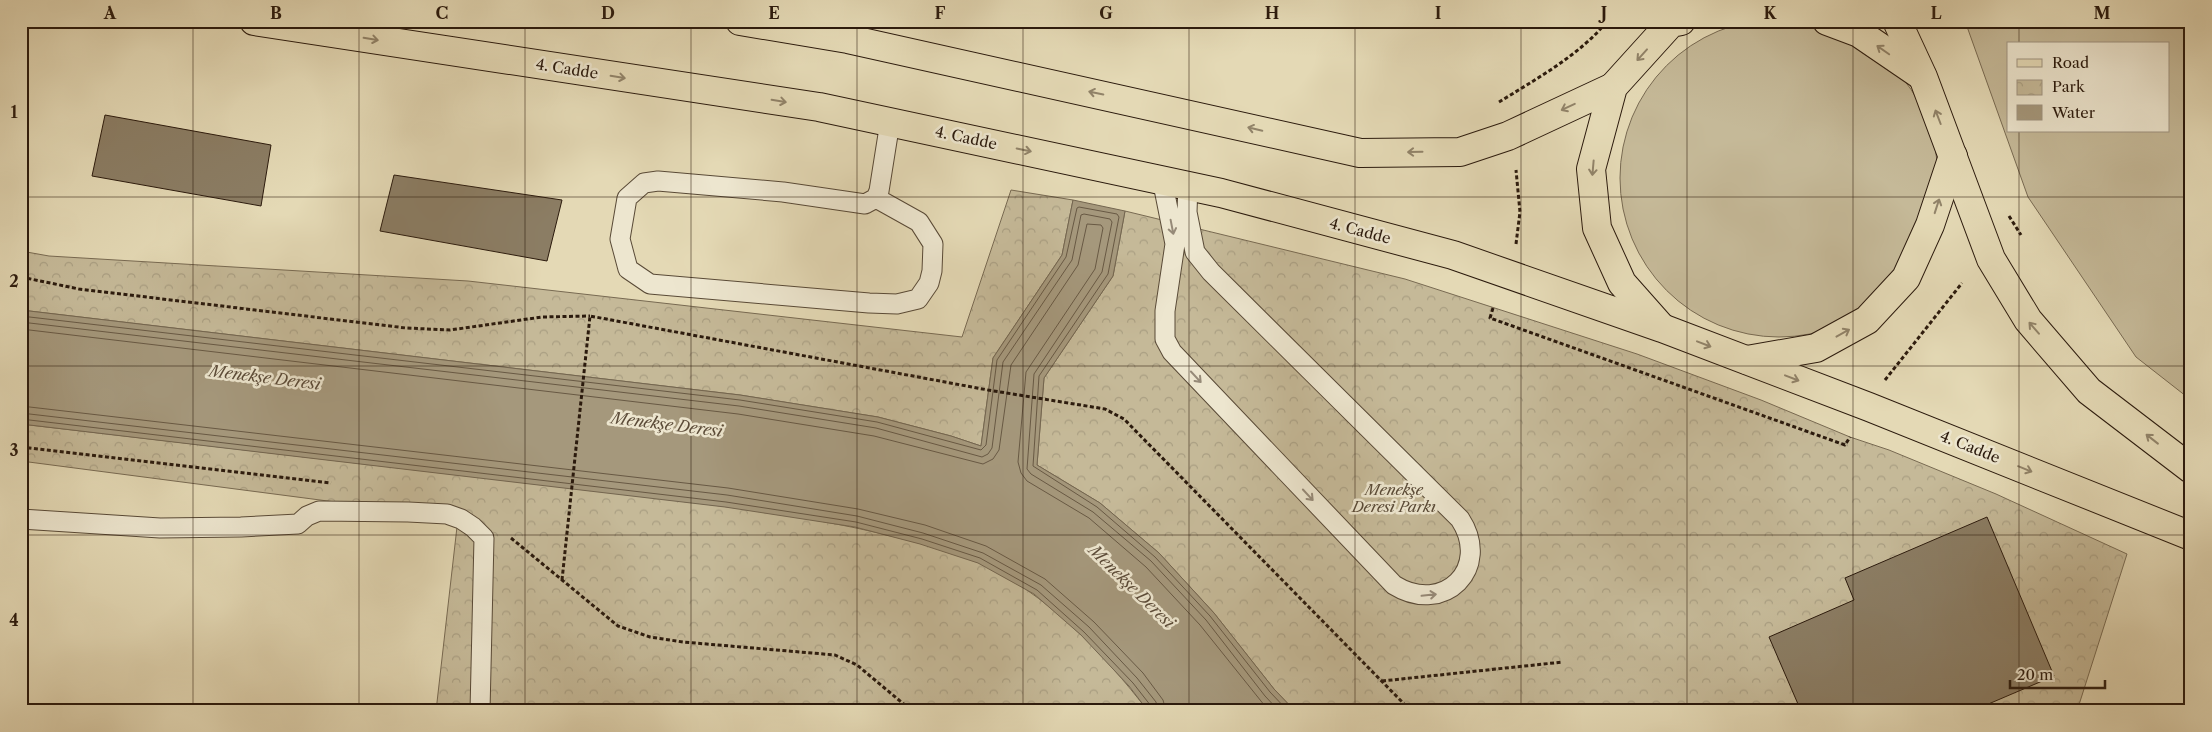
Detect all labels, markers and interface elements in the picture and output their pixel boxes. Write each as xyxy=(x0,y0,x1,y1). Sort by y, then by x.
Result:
text: A xyxy=(103,3,117,23)
text: B xyxy=(270,3,282,23)
text: C xyxy=(436,3,448,23)
text: D xyxy=(601,3,615,23)
text: E xyxy=(768,3,780,23)
text: F xyxy=(935,3,946,23)
text: G xyxy=(1099,3,1113,23)
text: H xyxy=(1265,3,1279,23)
text: I xyxy=(1435,3,1442,23)
text: J xyxy=(1598,3,1607,23)
text: K xyxy=(1764,3,1778,23)
text: L xyxy=(1930,3,1942,23)
text: M xyxy=(2094,3,2111,23)
one-way arrow xyxy=(363,35,379,45)
legend xyxy=(2007,42,2170,132)
one-way arrow xyxy=(1876,45,1890,55)
one-way arrow xyxy=(1636,48,1648,61)
text: Road xyxy=(2052,53,2089,72)
street label: 4. Cadde xyxy=(535,54,600,83)
one-way arrow xyxy=(610,72,626,82)
text: Park xyxy=(2052,77,2086,96)
one-way arrow xyxy=(1089,88,1105,97)
one-way arrow xyxy=(771,96,787,106)
text: 1 xyxy=(10,102,18,122)
one-way arrow xyxy=(1561,103,1576,113)
text: Water xyxy=(2051,103,2096,122)
one-way arrow xyxy=(1933,110,1942,125)
street label: 4. Cadde xyxy=(933,122,999,153)
one-way arrow xyxy=(1247,124,1263,133)
one-way arrow xyxy=(1016,146,1032,155)
one-way arrow xyxy=(1407,147,1423,157)
one-way arrow xyxy=(1588,160,1598,176)
one-way arrow xyxy=(1932,199,1942,215)
street label: 4. Cadde xyxy=(1327,213,1393,248)
one-way arrow xyxy=(1167,219,1177,235)
text: 2 xyxy=(9,271,19,291)
one-way arrow xyxy=(2029,322,2040,335)
one-way arrow xyxy=(1836,328,1851,338)
one-way arrow xyxy=(1696,340,1712,349)
water label: Menekşe Deresi xyxy=(206,360,323,394)
one-way arrow xyxy=(1190,371,1202,383)
one-way arrow xyxy=(1785,374,1800,383)
water label: Menekşe Deresi xyxy=(608,407,725,441)
street label: 4. Cadde xyxy=(1938,426,2003,467)
one-way arrow xyxy=(2146,434,2159,445)
text: 3 xyxy=(9,440,19,460)
one-way arrow xyxy=(2017,464,2032,474)
park label: Menekşe Deresi Parkı xyxy=(1351,480,1436,516)
one-way arrow xyxy=(1302,489,1314,501)
water label: Menekşe Deresi xyxy=(1083,539,1180,633)
one-way arrow xyxy=(1421,590,1437,600)
text: 4 xyxy=(9,610,19,630)
scale bar xyxy=(2010,657,2104,689)
text: 20 m xyxy=(2017,665,2053,684)

